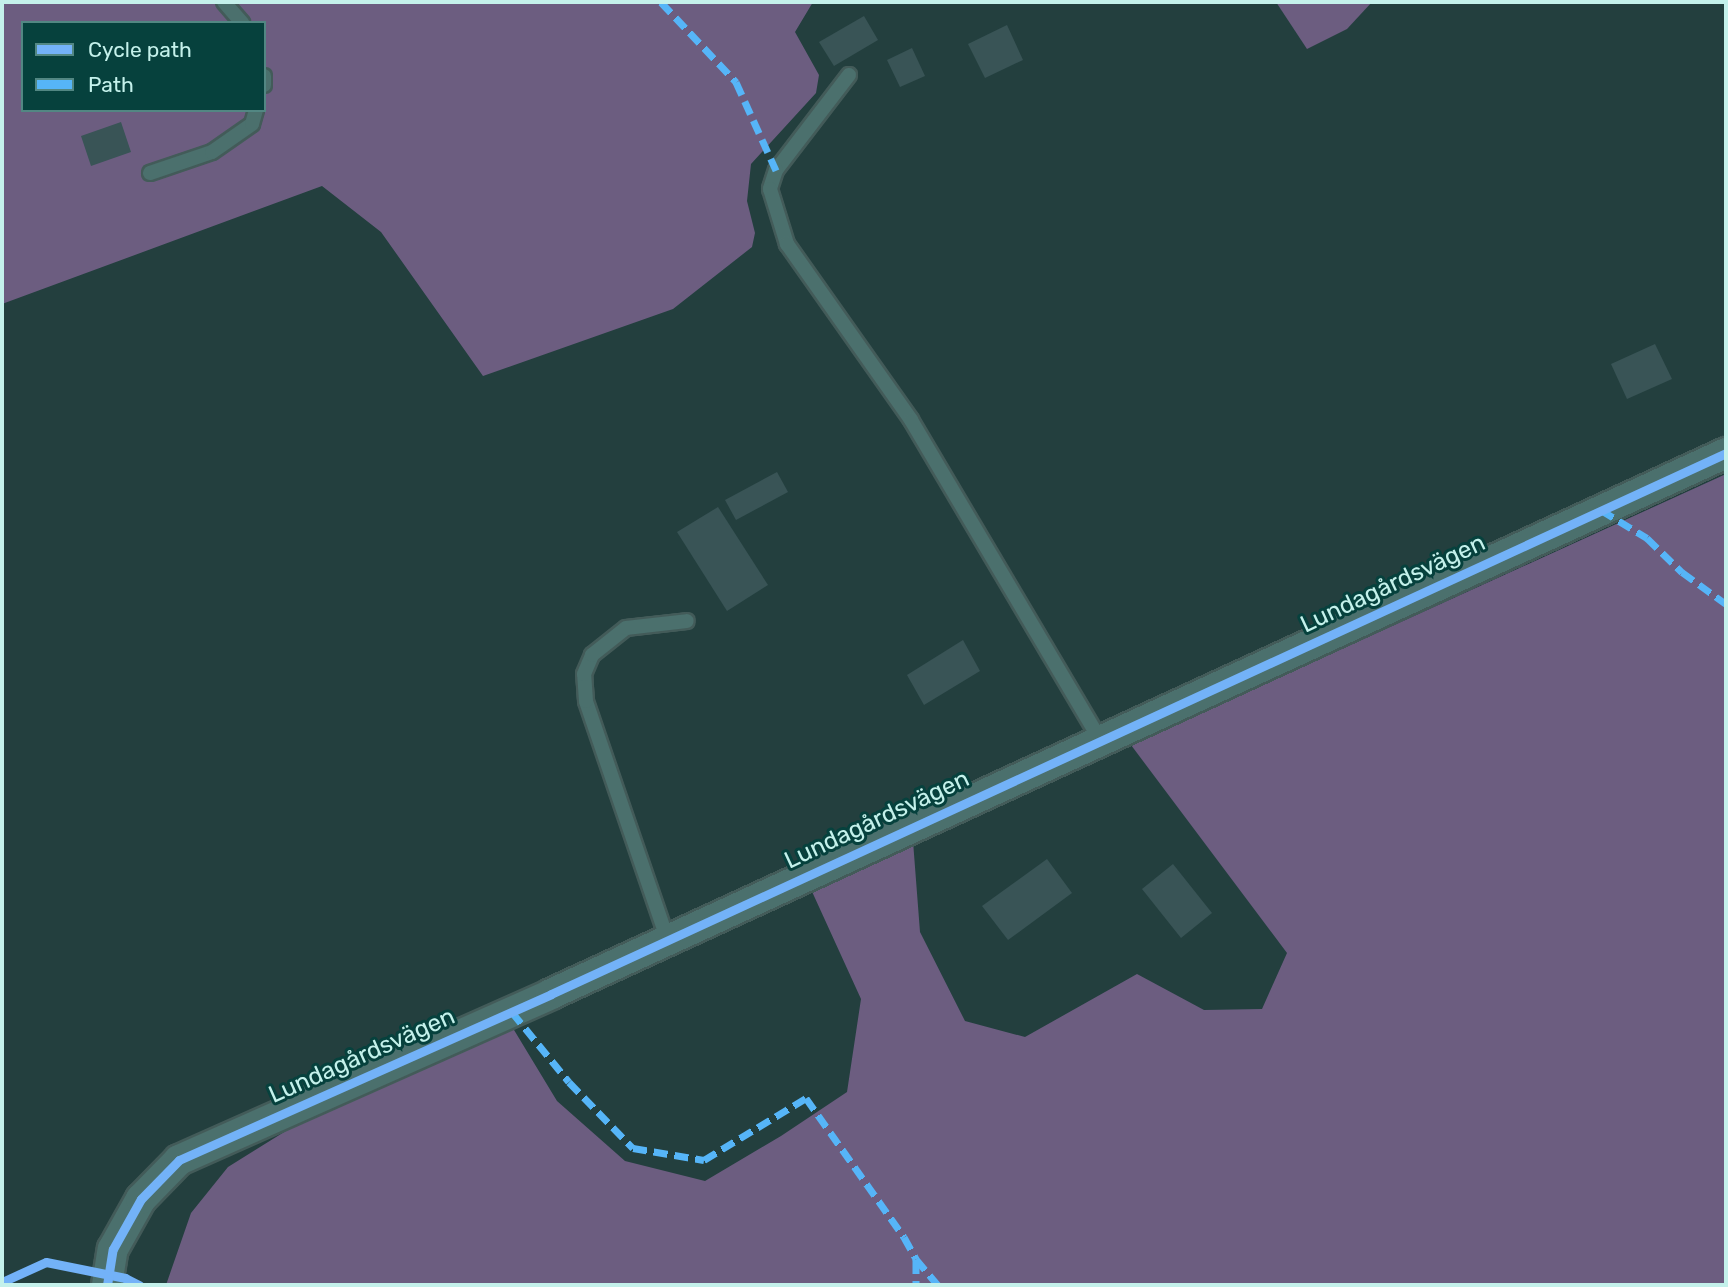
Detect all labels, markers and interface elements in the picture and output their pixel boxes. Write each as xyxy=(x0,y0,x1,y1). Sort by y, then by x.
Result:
legend xyxy=(21,21,266,112)
text: Cycle path xyxy=(88,37,192,62)
text: Path xyxy=(88,72,134,97)
street label: Lundagårdsvägen xyxy=(1296,529,1490,639)
street label: Lundagårdsvägen xyxy=(780,765,974,875)
street label: Lundagårdsvägen xyxy=(265,1002,459,1110)

